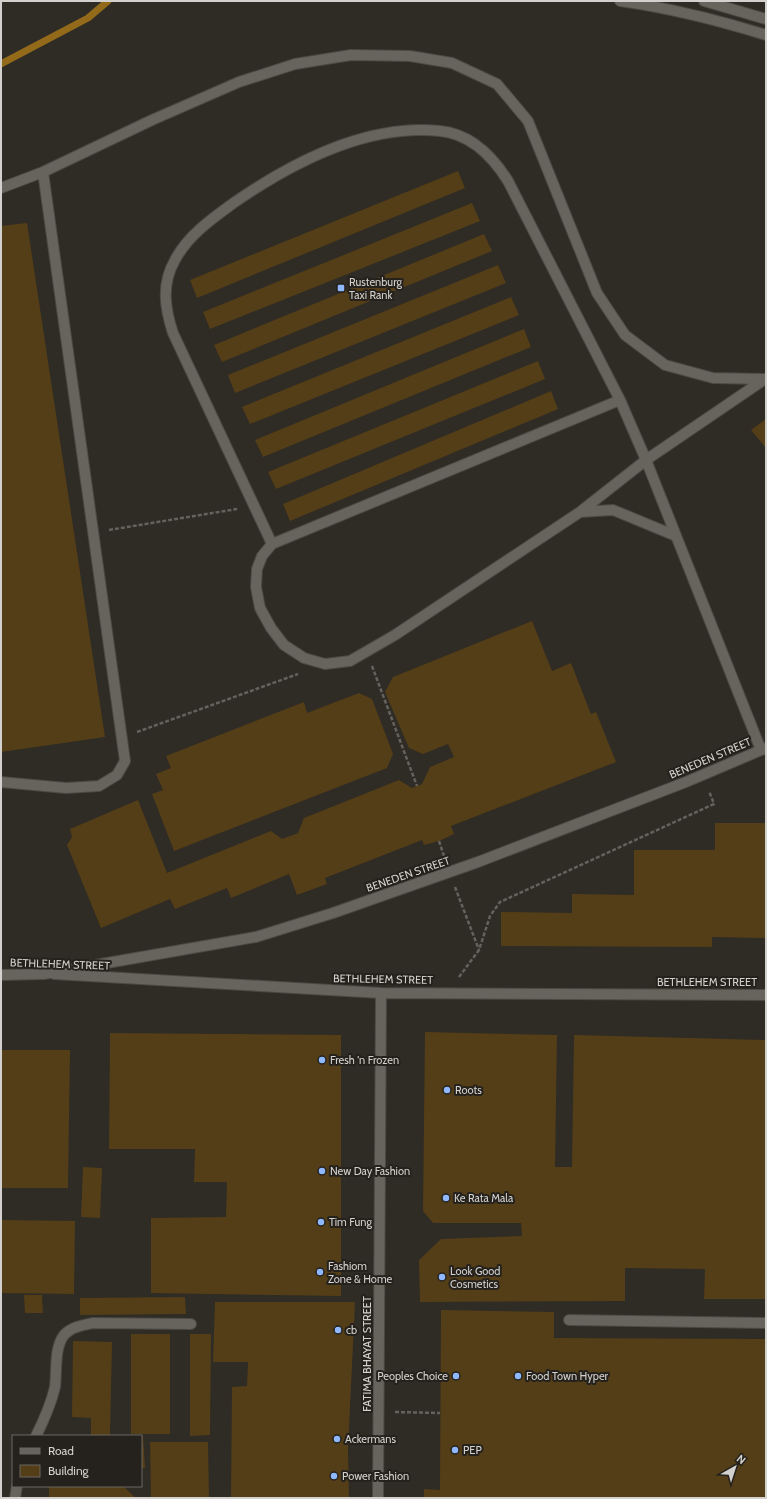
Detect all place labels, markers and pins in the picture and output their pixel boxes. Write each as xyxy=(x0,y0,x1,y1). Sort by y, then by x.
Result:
place label: Rustenburg Taxi Rank xyxy=(349,275,403,302)
marker: Rustenburg Taxi Rank xyxy=(336,283,346,293)
place label: Fresh 'n Frozen xyxy=(330,1053,399,1067)
marker: Fresh 'n Frozen xyxy=(317,1055,327,1065)
place label: Roots xyxy=(455,1083,482,1097)
marker: Roots xyxy=(442,1085,452,1095)
place label: New Day Fashion xyxy=(330,1164,410,1178)
marker: New Day Fashion xyxy=(317,1166,327,1176)
place label: Ke Rata Mala xyxy=(454,1191,514,1205)
marker: Ke Rata Mala xyxy=(441,1193,451,1203)
place label: Tim Fung xyxy=(329,1215,372,1229)
marker: Tim Fung xyxy=(316,1217,326,1227)
place label: Fashiom Zone & Home xyxy=(328,1259,393,1286)
place label: Look Good Cosmetics xyxy=(450,1264,500,1291)
marker: Fashiom Zone & Home xyxy=(315,1267,325,1277)
marker: Look Good Cosmetics xyxy=(437,1272,447,1282)
place label: cb xyxy=(346,1323,357,1337)
marker: cb xyxy=(333,1325,343,1335)
place label: Peoples Choice xyxy=(377,1369,448,1383)
place label: Food Town Hyper xyxy=(526,1369,609,1383)
marker: Peoples Choice xyxy=(451,1371,461,1381)
marker: Food Town Hyper xyxy=(513,1371,523,1381)
place label: Ackermans xyxy=(345,1432,397,1446)
marker: Ackermans xyxy=(332,1434,342,1444)
place label: PEP xyxy=(463,1443,482,1457)
marker: PEP xyxy=(450,1445,460,1455)
place label: Power Fashion xyxy=(342,1469,409,1483)
marker: Power Fashion xyxy=(329,1471,339,1481)

